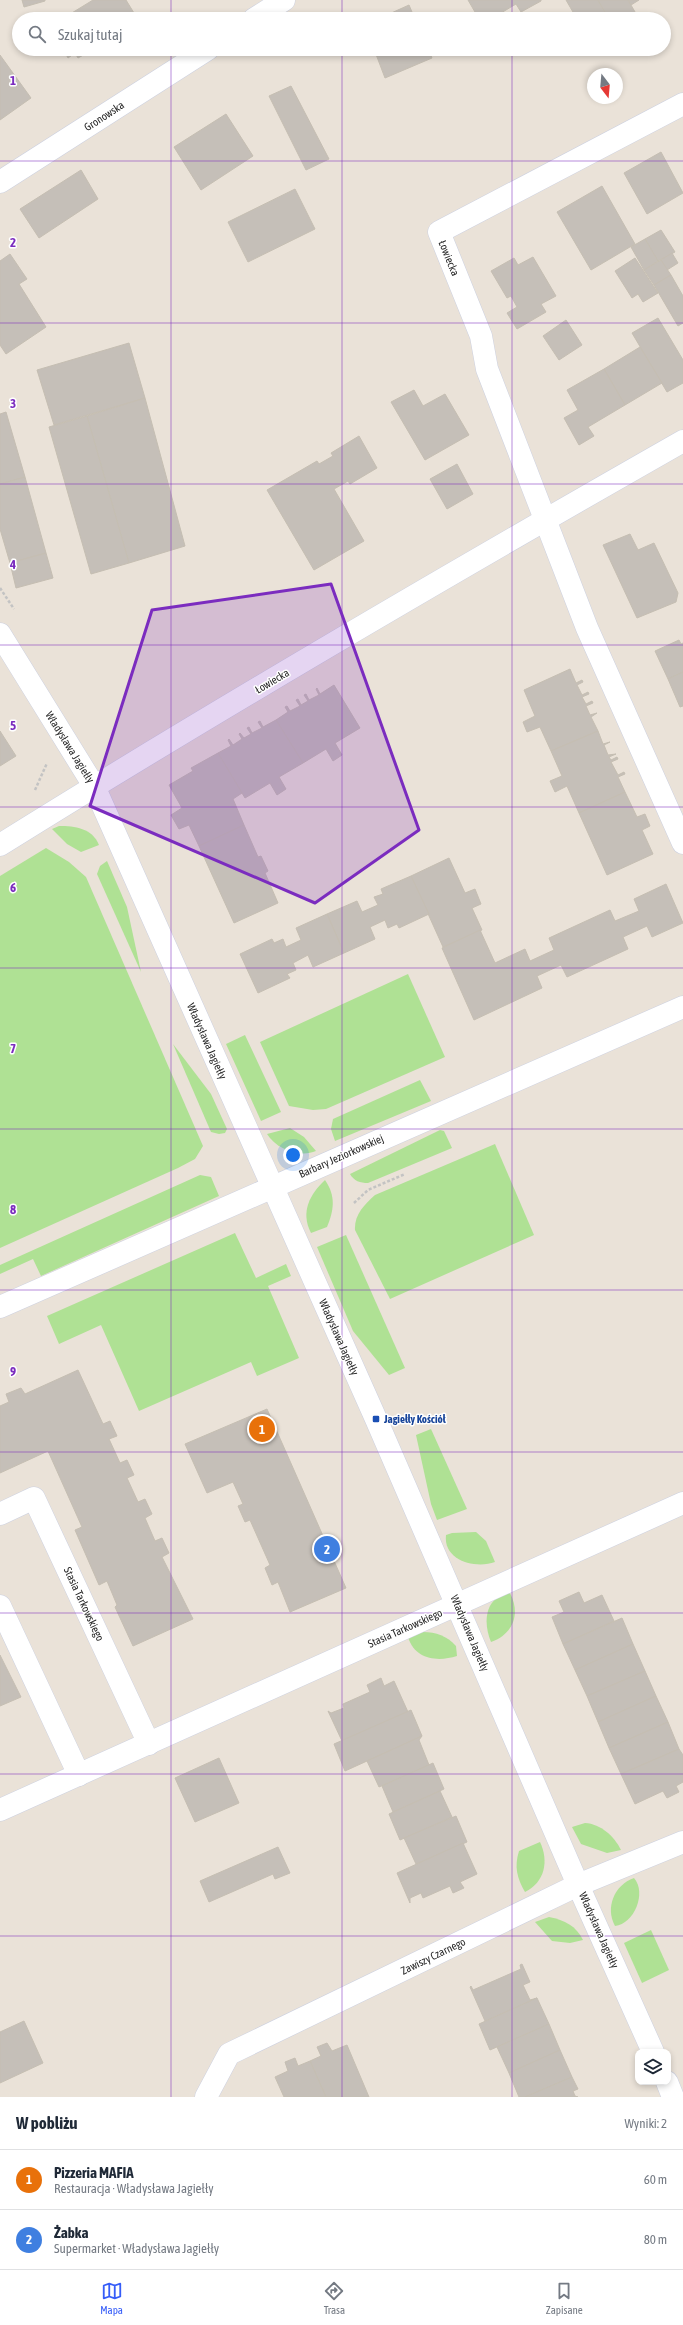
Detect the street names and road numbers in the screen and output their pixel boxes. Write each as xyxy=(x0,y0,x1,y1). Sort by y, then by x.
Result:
street label: Gronowska xyxy=(82,99,126,133)
street label: Łowiecka xyxy=(436,238,462,278)
street label: Łowiecka xyxy=(253,666,291,696)
street label: Władysława Jagiełły xyxy=(43,709,97,785)
street label: Władysława Jagiełły xyxy=(185,1001,229,1081)
street label: Barbary Jeziorkowskiej xyxy=(297,1132,385,1180)
street label: Władysława Jagiełły xyxy=(317,1297,361,1377)
street label: Stasia Tarkowskiego xyxy=(62,1565,106,1643)
street label: Władysława Jagiełły xyxy=(448,1593,492,1673)
street label: Stasia Tarkowskiego xyxy=(366,1606,444,1650)
street label: Władysława Jagiełły xyxy=(577,1890,621,1970)
street label: Zawiszy Czarnego xyxy=(399,1935,467,1977)

